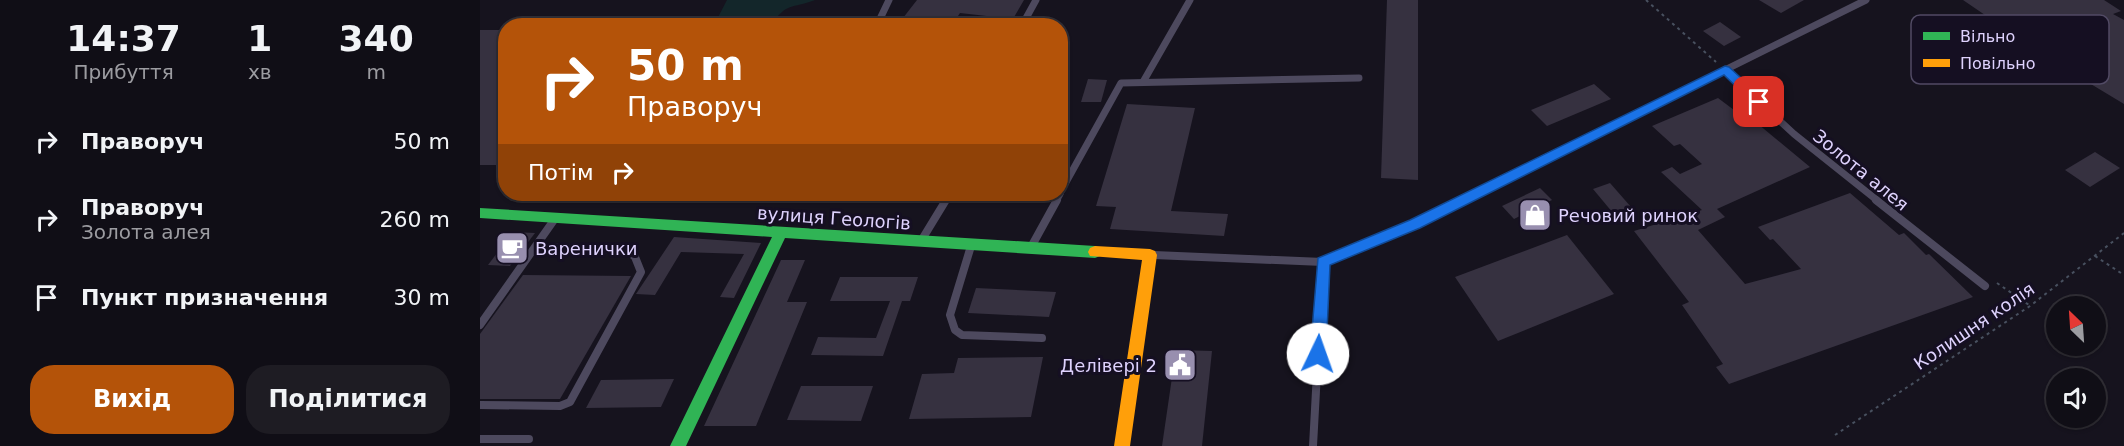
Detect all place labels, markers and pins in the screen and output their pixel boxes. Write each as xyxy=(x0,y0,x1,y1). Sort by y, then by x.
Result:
pin xyxy=(1733,76,1784,127)
shop icon: Речовий ринок xyxy=(1517,197,1553,233)
place label: Речовий ринок xyxy=(1558,205,1698,226)
cafe icon: Варенички xyxy=(494,230,530,266)
place label: Варенички xyxy=(535,238,638,259)
public building icon: Делівері 2 xyxy=(1162,347,1198,383)
place label: Делівері 2 xyxy=(1060,355,1157,376)

